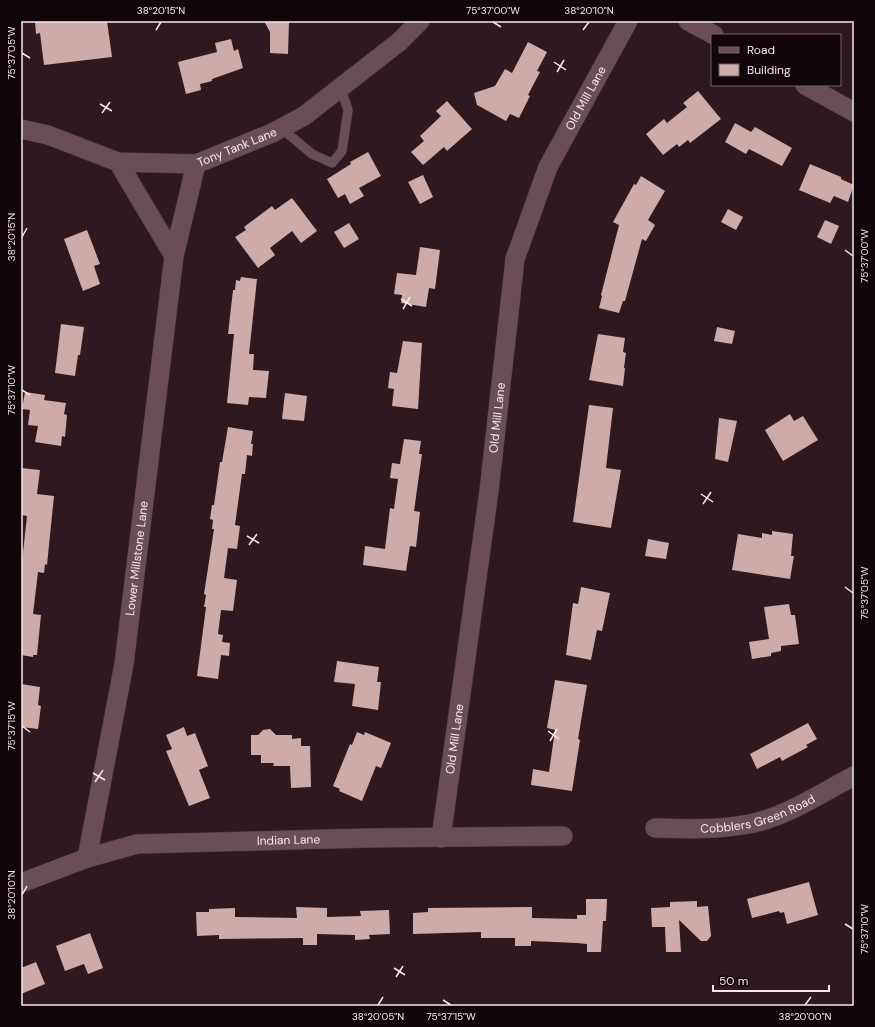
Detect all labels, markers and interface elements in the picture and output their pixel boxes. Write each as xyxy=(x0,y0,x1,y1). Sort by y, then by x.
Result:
text: 38°20'15"N xyxy=(137,4,185,17)
text: 75°37'00"W xyxy=(466,4,520,17)
text: 38°20'10"N xyxy=(564,4,614,17)
text: 75°37'05"W xyxy=(5,26,18,79)
legend xyxy=(711,34,841,86)
text: Road xyxy=(747,42,775,58)
text: Building xyxy=(747,62,791,78)
street label: Old Mill Lane xyxy=(562,63,610,133)
street label: Tony Tank Lane xyxy=(195,124,280,171)
text: 38°20'15"N xyxy=(5,213,18,261)
text: 75°37'00"W xyxy=(858,229,871,283)
text: 75°37'10"W xyxy=(5,365,18,415)
street label: Old Mill Lane xyxy=(485,381,509,454)
street label: Lower Millstone Lane xyxy=(122,500,152,617)
text: 75°37'05"W xyxy=(858,566,871,619)
text: 75°37'15"W xyxy=(5,701,18,751)
street label: Old Mill Lane xyxy=(442,703,468,775)
street label: Cobblers Green Road xyxy=(700,791,818,837)
street label: Indian Lane xyxy=(257,831,320,849)
text: 38°20'10"N xyxy=(5,870,18,920)
text: 75°37'10"W xyxy=(858,904,871,954)
scale bar xyxy=(713,967,829,993)
text: 50 m xyxy=(719,973,748,989)
text: 38°20'05"N xyxy=(352,1010,404,1023)
text: 75°37'15"W xyxy=(426,1010,476,1023)
text: 38°20'00"N xyxy=(778,1010,832,1023)

